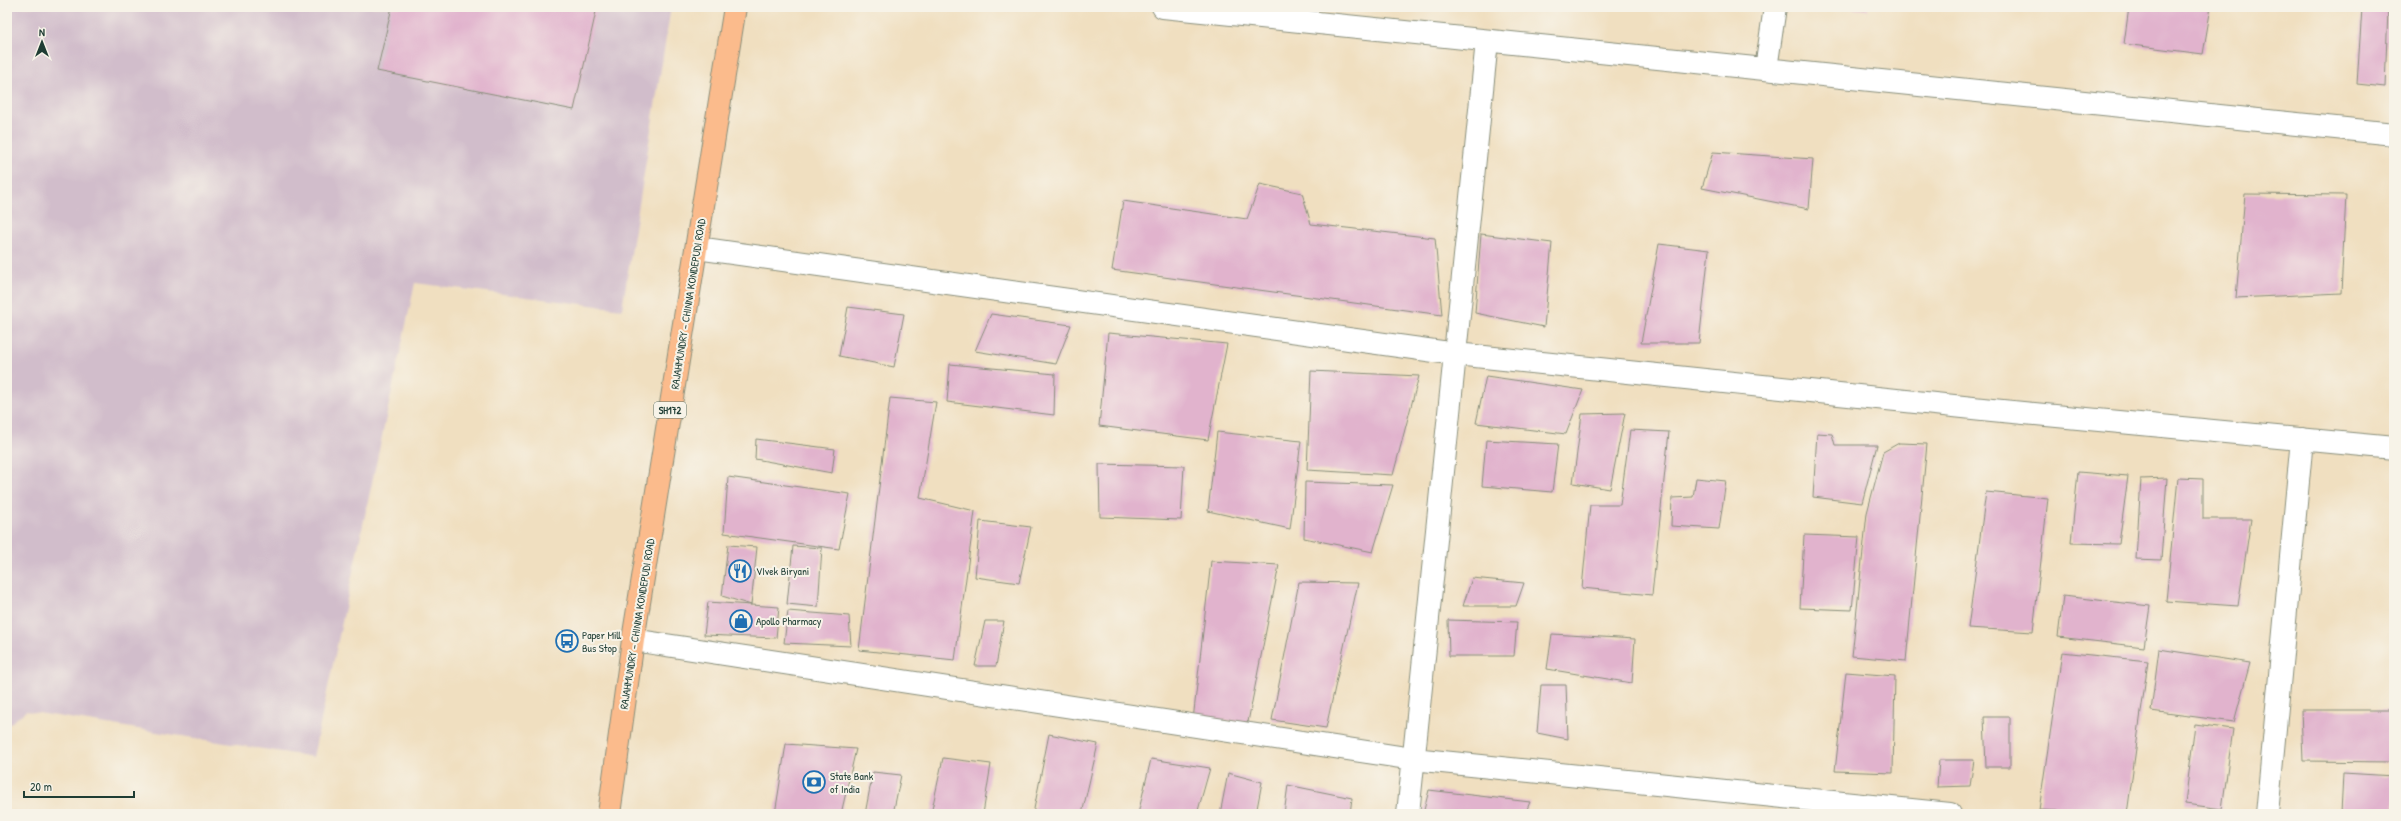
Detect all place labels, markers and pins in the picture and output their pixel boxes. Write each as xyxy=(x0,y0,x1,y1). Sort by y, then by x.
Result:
restaurant icon: VIvek Biryani xyxy=(727,558,753,584)
place label: VIvek Biryani xyxy=(756,564,809,578)
shop icon: Apollo Pharmacy xyxy=(728,608,754,634)
place label: Apollo Pharmacy xyxy=(756,614,822,628)
bus stop icon: Paper Mill Bus Stop xyxy=(554,628,580,654)
place label: Paper Mill Bus Stop xyxy=(582,628,621,655)
bank icon: State Bank of India xyxy=(801,769,827,795)
place label: State Bank of India xyxy=(830,769,874,796)

